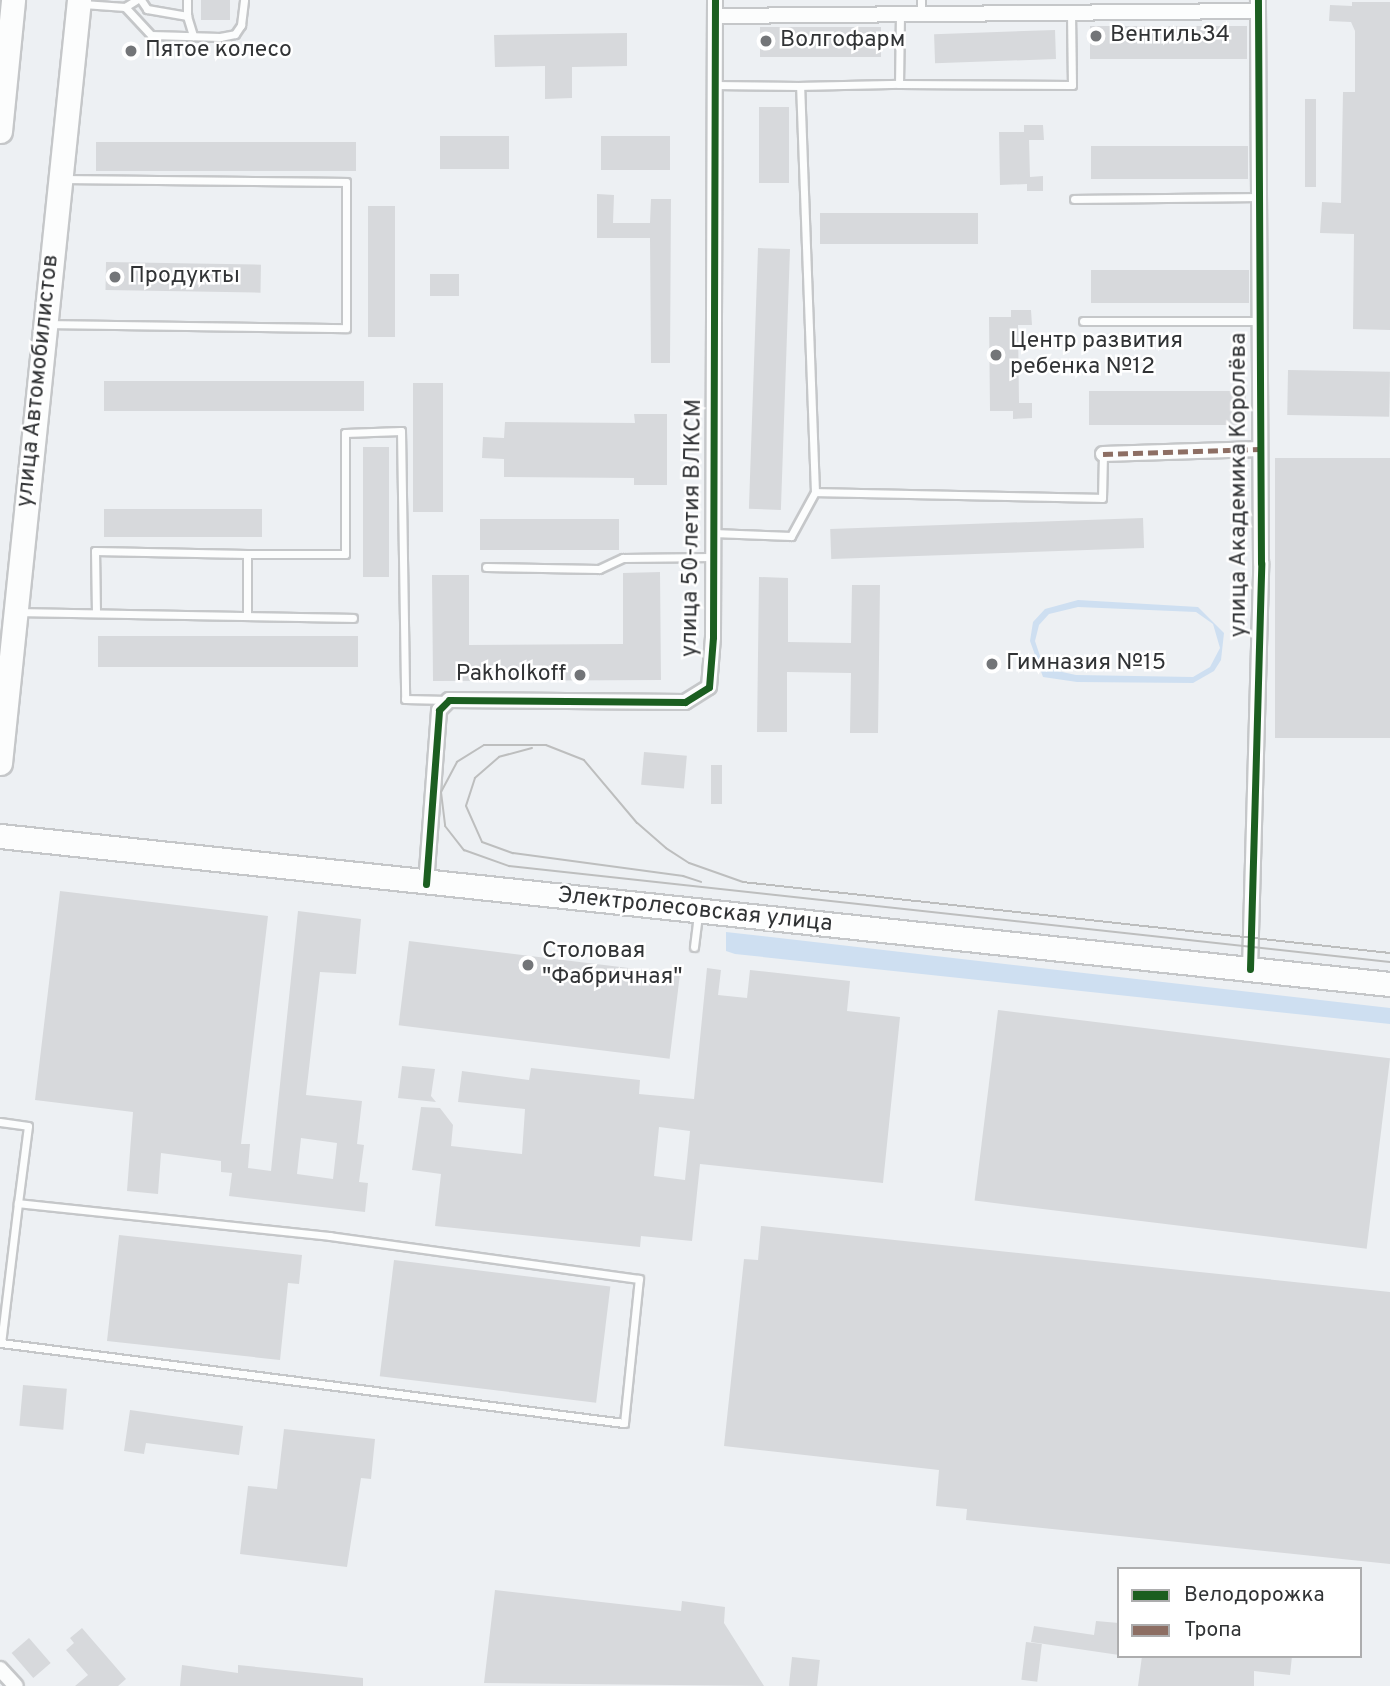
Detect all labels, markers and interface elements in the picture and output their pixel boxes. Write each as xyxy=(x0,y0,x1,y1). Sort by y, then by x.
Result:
place label: Вентиль34 xyxy=(1110,22,1230,50)
place label: Волгофарм xyxy=(780,27,905,55)
marker: Вентиль34 xyxy=(1088,28,1104,44)
marker: Волгофарм xyxy=(758,33,774,49)
place label: Пятое колесо xyxy=(145,37,292,65)
marker: Пятое колесо xyxy=(123,43,139,59)
street label: улица Автомобилистов xyxy=(12,253,66,509)
place label: Продукты xyxy=(129,263,240,291)
marker: Продукты xyxy=(107,269,123,285)
place label: Центр развития ребенка №12 xyxy=(1010,328,1183,382)
street label: улица Академика Королёва xyxy=(1226,332,1254,638)
marker: Центр развития ребенка №12 xyxy=(988,347,1004,363)
street label: улица 50-летия ВЛКСМ xyxy=(677,399,709,657)
place label: Гимназия №15 xyxy=(1006,650,1166,678)
marker: Гимназия №15 xyxy=(984,656,1000,672)
place label: Pakholkoff xyxy=(456,661,566,689)
marker: Pakholkoff xyxy=(572,667,588,683)
street label: Электролесовская улица xyxy=(556,883,834,939)
place label: Столовая "Фабричная" xyxy=(542,938,683,992)
marker: Столовая "Фабричная" xyxy=(520,957,536,973)
legend xyxy=(1117,1567,1362,1658)
text: Велодорожка xyxy=(1184,1582,1324,1609)
text: Тропа xyxy=(1184,1617,1242,1644)

